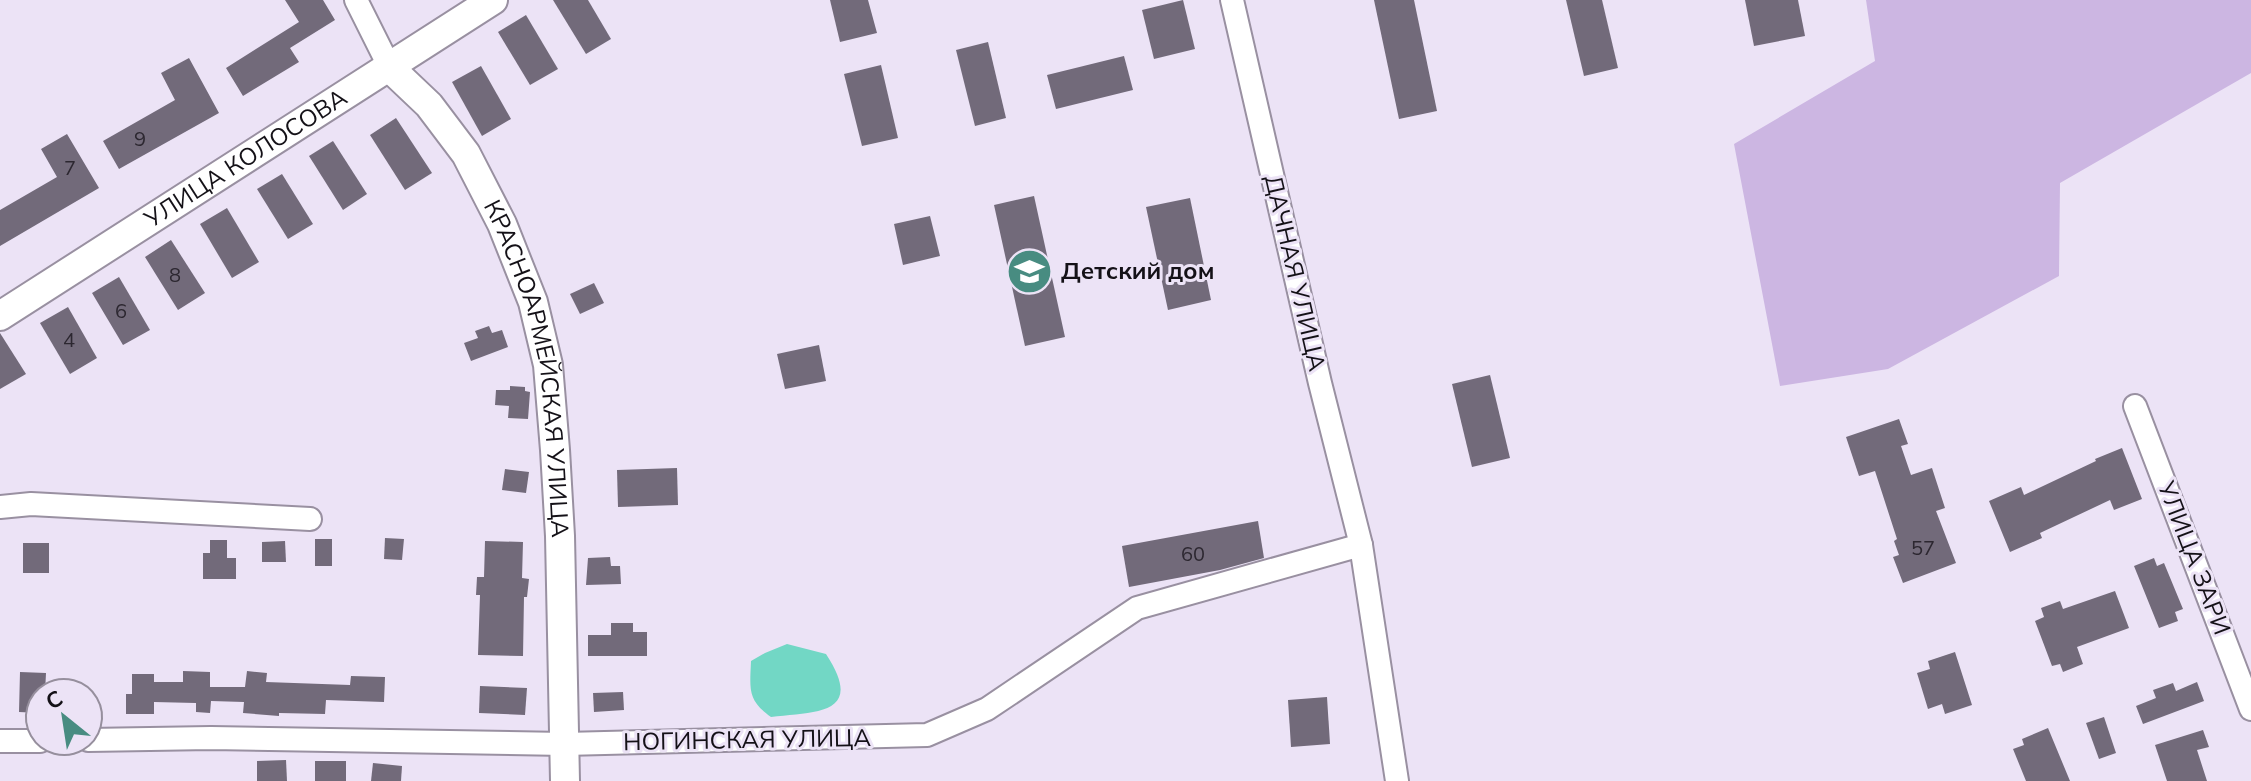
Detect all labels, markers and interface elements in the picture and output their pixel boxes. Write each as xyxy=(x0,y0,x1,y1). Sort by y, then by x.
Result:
street label: УЛИЦА КОЛОСОВА xyxy=(138,81,353,234)
house number: 9 xyxy=(134,126,146,151)
house number: 7 xyxy=(64,155,76,180)
street label: ДАЧНАЯ УЛИЦА xyxy=(1259,172,1333,374)
street label: КРАСНОАРМЕЙСКАЯ УЛИЦА xyxy=(478,194,576,539)
school or university icon: Детский дом xyxy=(1006,247,1054,295)
place label: Детский дом xyxy=(1061,255,1214,285)
house number: 8 xyxy=(169,262,181,287)
house number: 6 xyxy=(115,298,127,323)
house number: 4 xyxy=(63,327,75,352)
street label: УЛИЦА ЗАРИ xyxy=(2152,476,2238,639)
house number: 57 xyxy=(1911,535,1935,560)
house number: 60 xyxy=(1181,541,1205,566)
north arrow xyxy=(24,677,104,757)
text: С xyxy=(40,684,68,716)
street label: НОГИНСКАЯ УЛИЦА xyxy=(623,722,871,756)

